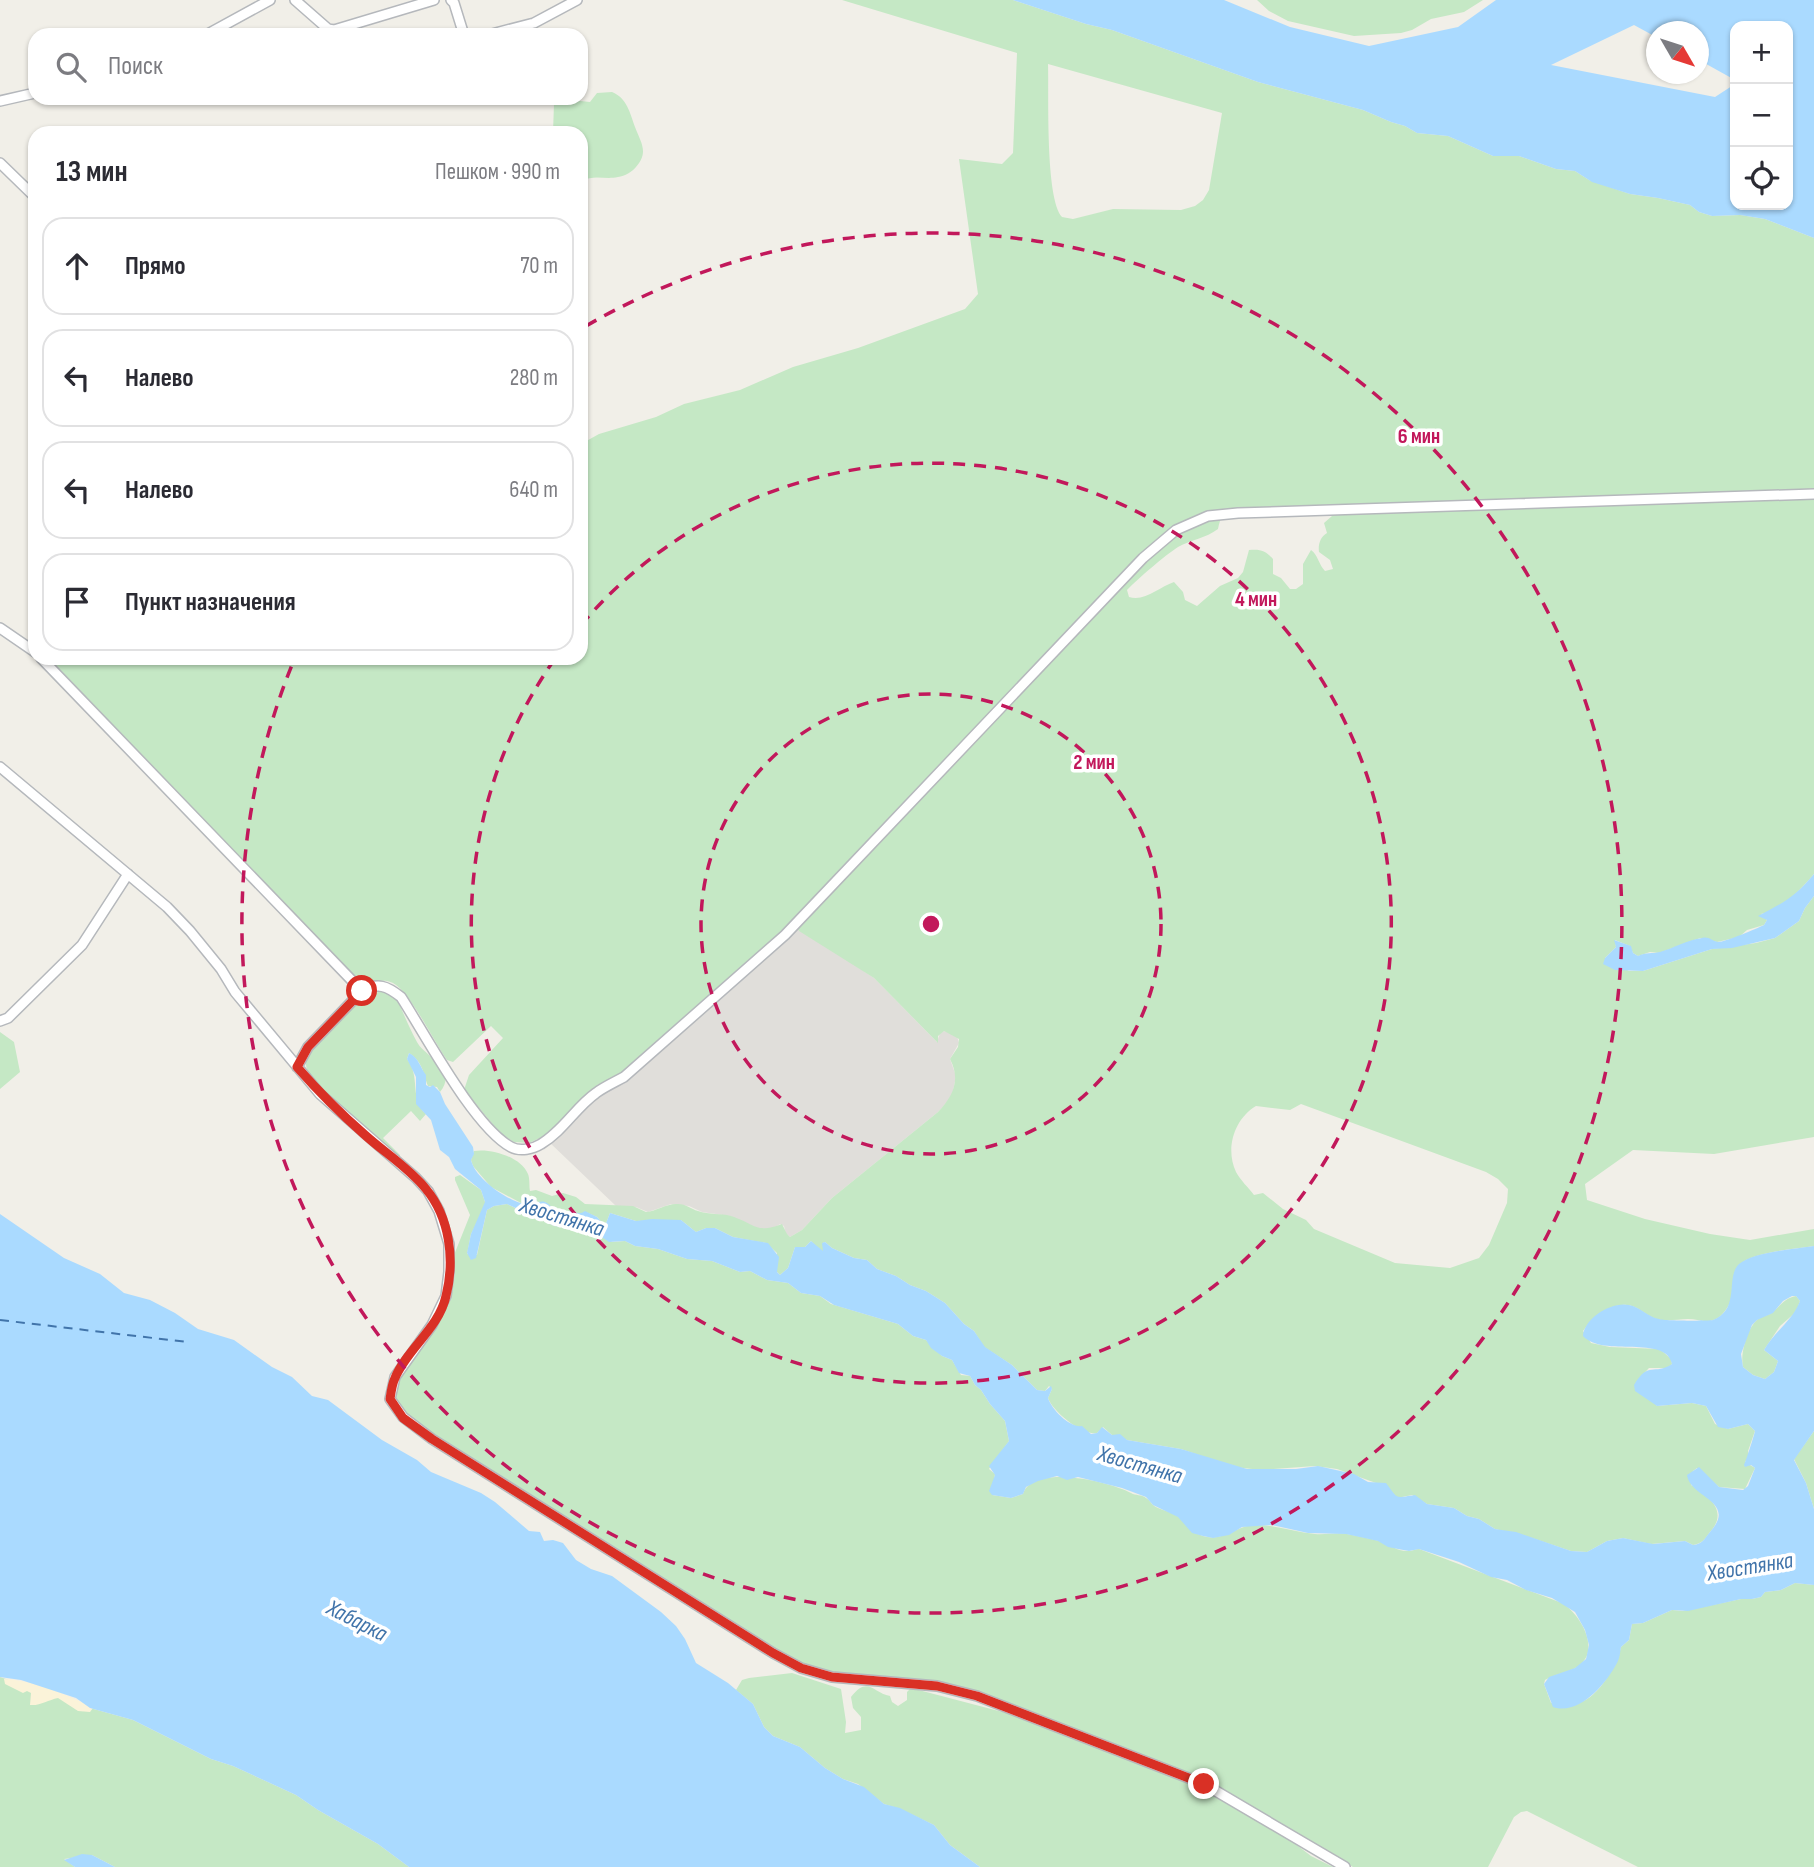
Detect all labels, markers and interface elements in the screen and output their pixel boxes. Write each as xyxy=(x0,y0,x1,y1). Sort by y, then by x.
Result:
north arrow xyxy=(1646,21,1709,84)
map controls xyxy=(1730,21,1793,210)
button: + xyxy=(1730,21,1793,84)
search box xyxy=(28,28,588,105)
icon: search xyxy=(52,48,90,86)
text: Поиск xyxy=(108,51,163,82)
button: − xyxy=(1730,84,1793,147)
button: locate xyxy=(1730,147,1793,210)
text: 13 мин xyxy=(56,154,128,190)
text: Пешком · 990 m xyxy=(435,158,560,186)
icon: ahead xyxy=(58,247,96,285)
text: Прямо xyxy=(125,251,186,282)
text: 70 m xyxy=(520,252,558,280)
icon: left xyxy=(58,359,96,397)
text: Налево xyxy=(125,363,194,394)
text: 280 m xyxy=(510,364,558,392)
text: 6 мин xyxy=(1398,424,1440,449)
icon: left xyxy=(58,471,96,509)
text: Налево xyxy=(125,475,194,506)
text: 640 m xyxy=(509,476,558,504)
icon: arrive xyxy=(58,583,96,621)
text: Пункт назначения xyxy=(125,587,296,618)
text: 4 мин xyxy=(1235,587,1277,612)
text: 2 мин xyxy=(1073,750,1115,775)
centre of rings xyxy=(919,912,943,936)
route start xyxy=(346,975,377,1006)
water label: Хвостянка xyxy=(516,1191,608,1243)
water label: Хвостянка xyxy=(1094,1439,1186,1491)
water label: Хвостянка xyxy=(1704,1546,1796,1588)
water label: Хабарка xyxy=(321,1594,392,1648)
route end xyxy=(1188,1768,1219,1799)

